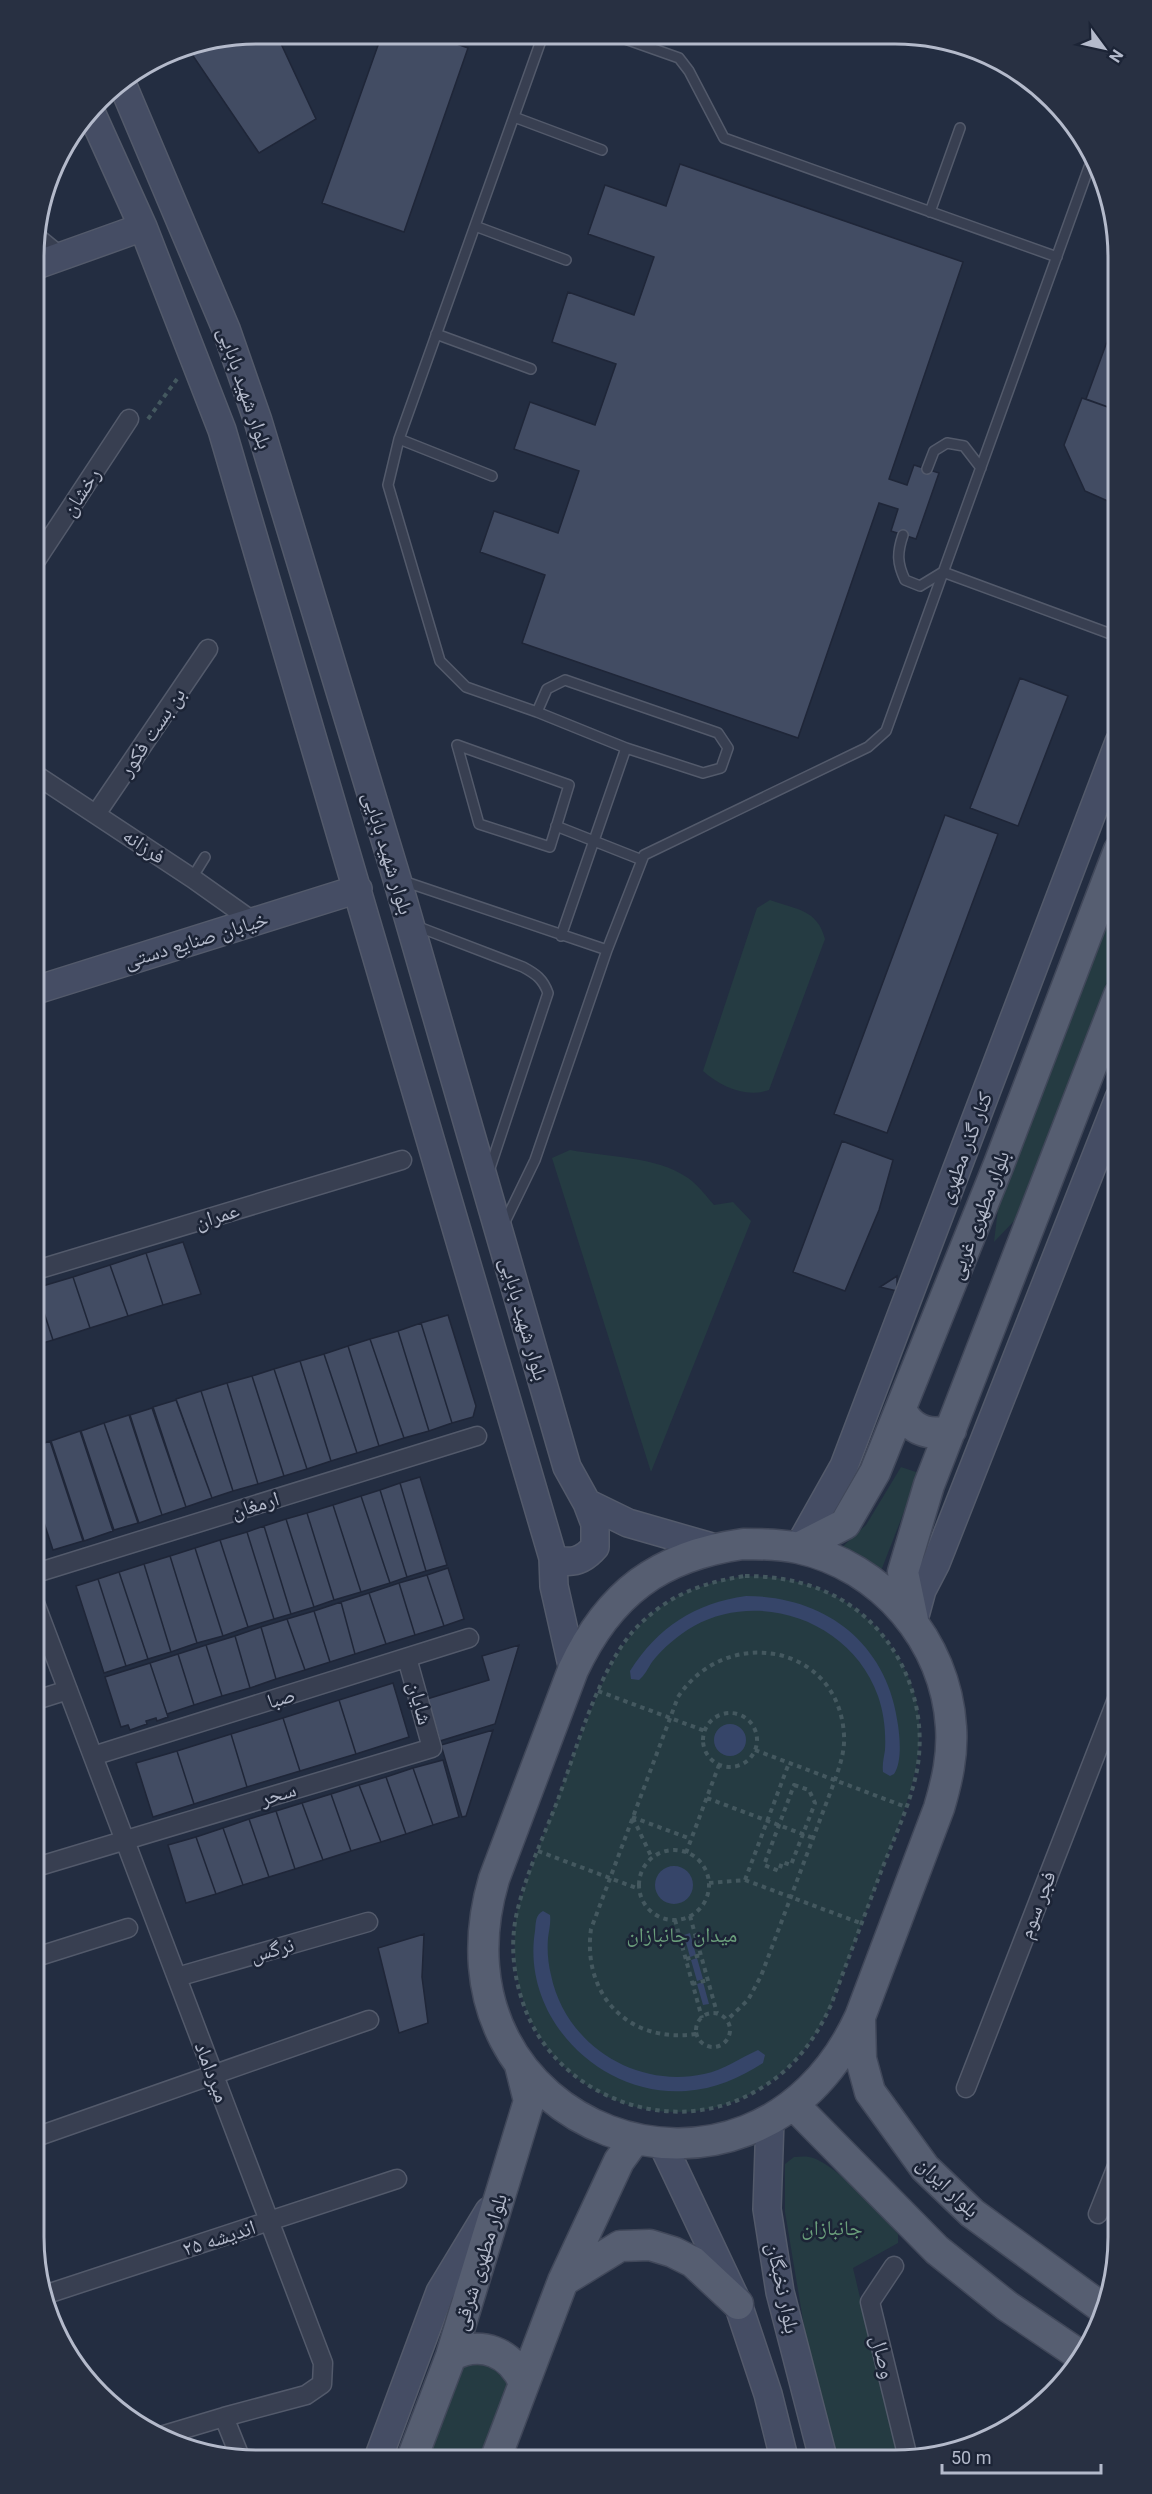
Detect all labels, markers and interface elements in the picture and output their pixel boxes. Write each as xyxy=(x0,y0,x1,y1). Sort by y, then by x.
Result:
north arrow xyxy=(1074,18,1134,78)
text: N xyxy=(1105,46,1127,66)
street label: بلوار شهید بابایی xyxy=(212,324,277,452)
street label: رخشان xyxy=(56,463,106,521)
street label: بن بست فكور xyxy=(113,683,191,782)
street label: بلوار شهید بابایی xyxy=(357,789,418,918)
street label: فرزانه xyxy=(118,823,170,869)
street label: خیابان صنایع دستی xyxy=(121,907,271,974)
street label: کنار گذر مطهری xyxy=(933,1088,997,1207)
street label: بلوار مطهری غربی xyxy=(943,1147,1015,1283)
street label: عمران xyxy=(192,1198,242,1234)
street label: بلوار شهید بابایی xyxy=(494,1254,553,1384)
street label: ارمغان xyxy=(228,1486,282,1524)
street label: شایان xyxy=(403,1679,437,1727)
street label: صبا xyxy=(264,1682,298,1714)
street label: سحر xyxy=(256,1777,299,1811)
street label: فجر سوم xyxy=(1013,1868,1063,1943)
park label: میدان جانبازان xyxy=(627,1923,737,1947)
street label: نرگس xyxy=(247,1932,297,1969)
street label: میرداماد xyxy=(190,2038,234,2106)
street label: بلوار ایران xyxy=(912,2152,984,2222)
street label: بلوار مطهری شرقی xyxy=(448,2191,513,2334)
street label: اندیشه ۲۵ xyxy=(179,2215,259,2261)
park label: جانبازان xyxy=(801,2216,863,2240)
street label: بلوار نخبگان xyxy=(762,2240,804,2336)
street label: وصال xyxy=(866,2333,900,2381)
scale bar xyxy=(942,2437,1101,2475)
text: 50 m xyxy=(951,2447,991,2468)

